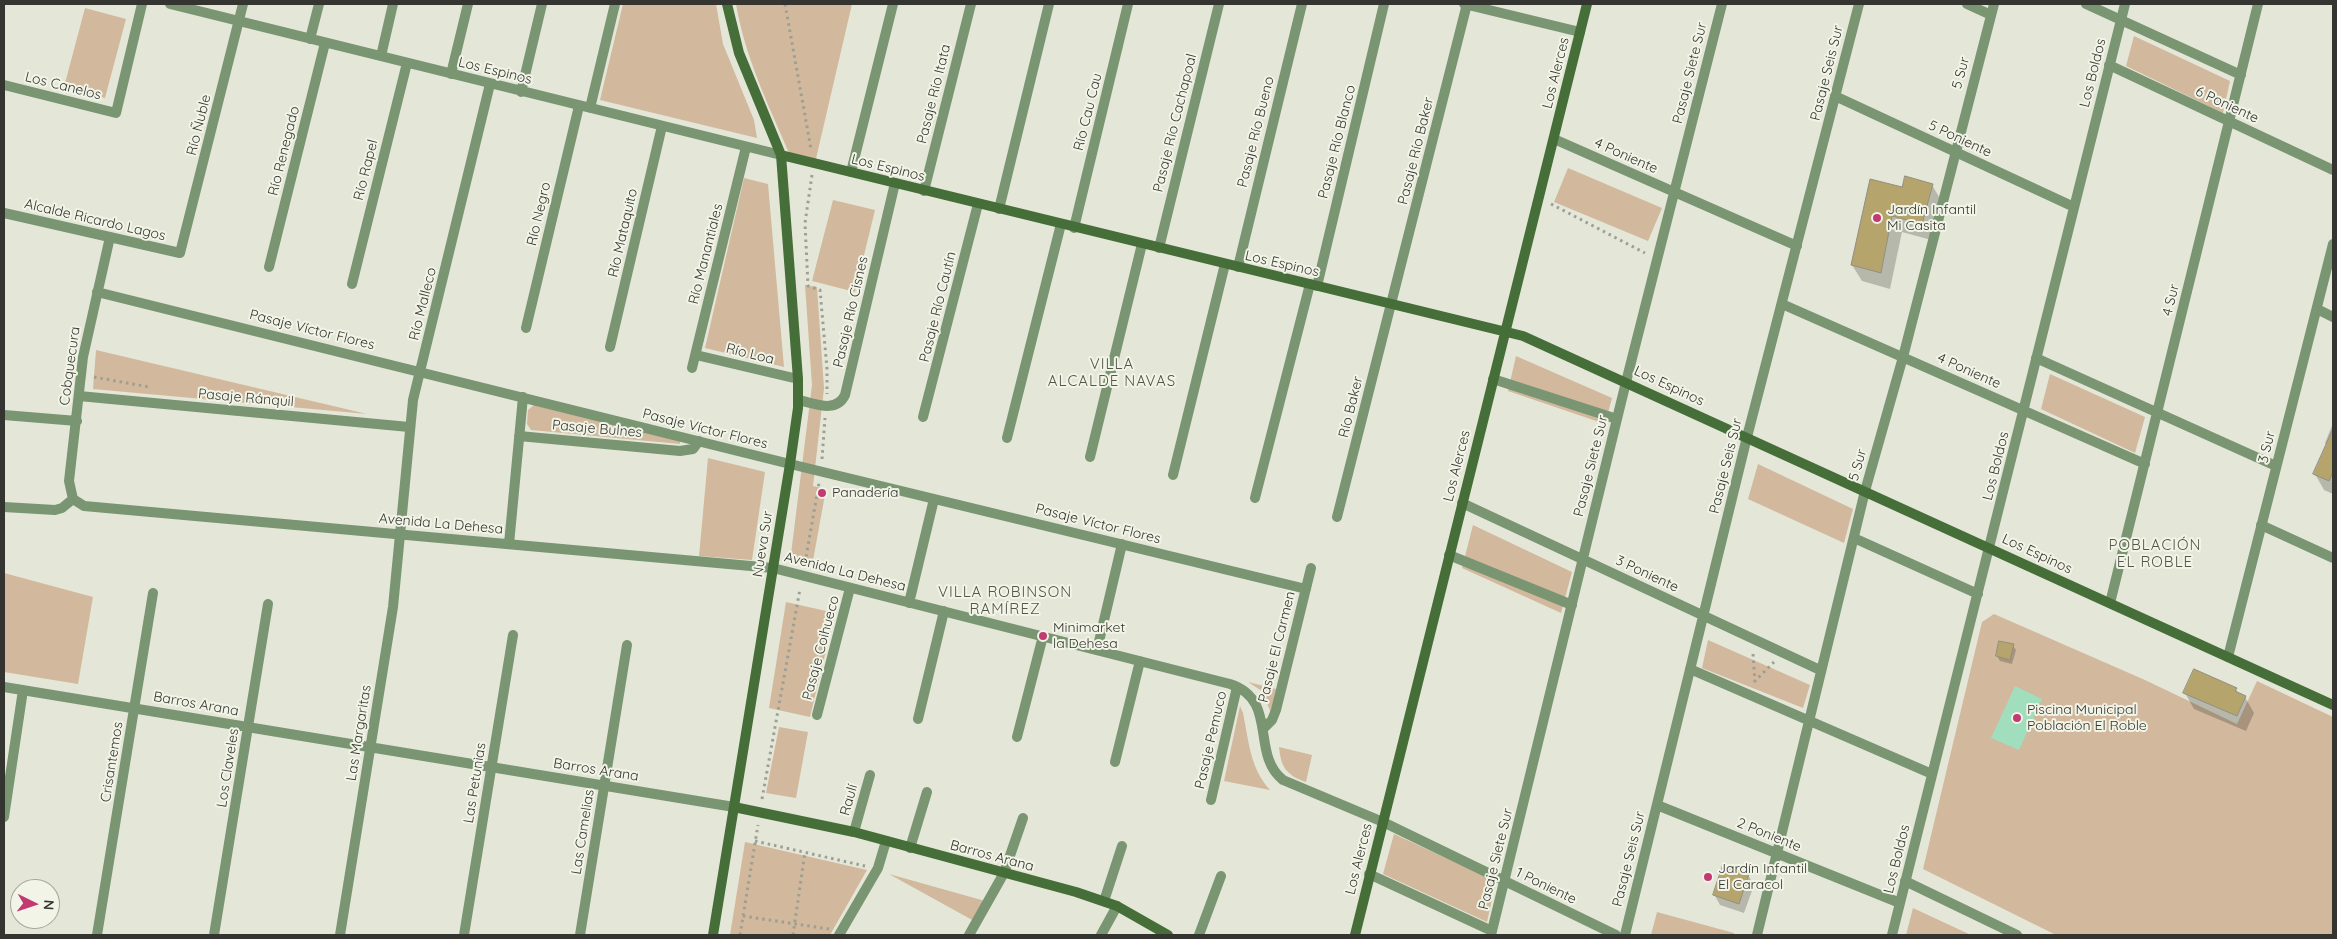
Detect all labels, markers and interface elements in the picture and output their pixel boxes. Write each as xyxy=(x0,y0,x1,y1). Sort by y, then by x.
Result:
street label: Pasaje Siete Sur xyxy=(1669,21,1711,125)
street label: Pasaje Seis Sur xyxy=(1807,24,1847,122)
street label: Los Alerces xyxy=(1539,35,1573,111)
street label: Los Boldos xyxy=(2076,37,2110,109)
street label: Pasaje Río Itata xyxy=(914,42,954,146)
street label: Pasaje Río Cachapoal xyxy=(1150,52,1200,194)
street label: Los Espinos xyxy=(456,54,534,88)
street label: 5 Sur xyxy=(1949,55,1973,91)
street label: Los Canelos xyxy=(23,68,103,104)
street label: Río Cau Cau xyxy=(1070,71,1106,153)
street label: Pasaje Río Bueno xyxy=(1234,75,1278,189)
street label: Pasaje Río Blanco xyxy=(1315,83,1359,201)
street label: 6 Poniente xyxy=(2193,83,2261,127)
street label: Río Ñuble xyxy=(183,93,215,157)
street label: Pasaje Río Baker xyxy=(1395,96,1437,206)
street label: Río Renegado xyxy=(265,104,303,198)
street label: 5 Poniente xyxy=(1926,117,1994,161)
street label: 4 Poniente xyxy=(1592,135,1660,177)
street label: Río Rapel xyxy=(350,138,382,202)
street label: Los Espinos xyxy=(849,151,927,185)
street label: Río Negro xyxy=(524,180,554,248)
street label: Río Mataquito xyxy=(605,187,641,279)
street label: Alcalde Ricardo Lagos xyxy=(23,196,167,244)
street label: Río Manantiales xyxy=(685,202,727,306)
place label: Jardín Infantil Mi Casita xyxy=(1887,202,1976,234)
marker: Jardín Infantil Mi Casita xyxy=(1871,212,1883,224)
street label: Los Espinos xyxy=(1243,247,1321,281)
street label: Pasaje Río Cautín xyxy=(916,250,960,364)
street label: Pasaje Río Cisnes xyxy=(830,255,872,369)
street label: Río Malleco xyxy=(406,266,440,342)
street label: 4 Sur xyxy=(2159,282,2183,318)
street label: Pasaje Víctor Flores xyxy=(248,306,376,354)
street label: Cobquecura xyxy=(56,326,84,406)
street label: Río Loa xyxy=(724,340,776,368)
street label: 4 Poniente xyxy=(1935,350,2003,392)
district label: VILLA ALCALDE NAVAS xyxy=(1046,355,1178,390)
street label: Los Espinos xyxy=(1631,362,1707,410)
street label: Río Baker xyxy=(1335,375,1367,439)
street label: Pasaje Ránquil xyxy=(197,385,295,411)
street label: Pasaje Víctor Flores xyxy=(641,405,769,453)
street label: Pasaje Siete Sur xyxy=(1570,414,1612,518)
street label: Pasaje Bulnes xyxy=(551,417,643,441)
street label: Pasaje Seis Sur xyxy=(1706,417,1746,515)
street label: Los Alerces xyxy=(1440,428,1474,504)
street label: 3 Sur xyxy=(2255,429,2279,465)
street label: Los Boldos xyxy=(1979,430,2013,502)
street label: 5 Sur xyxy=(1845,447,1871,483)
place label: Panadería xyxy=(832,485,899,501)
marker: Panadería xyxy=(816,487,828,499)
street label: Pasaje Víctor Flores xyxy=(1034,500,1162,548)
street label: Avenida La Dehesa xyxy=(378,510,504,538)
street label: Nueva Sur xyxy=(749,510,777,578)
street label: Los Espinos xyxy=(1999,530,2075,578)
district label: POBLACIÓN EL ROBLE xyxy=(2107,536,2203,571)
street label: Avenida La Dehesa xyxy=(782,549,908,595)
street label: 3 Poniente xyxy=(1613,552,1681,596)
district label: VILLA ROBINSON RAMÍREZ xyxy=(936,583,1074,618)
street label: Pasaje El Carmen xyxy=(1255,590,1299,704)
street label: Pasaje Coihueco xyxy=(799,594,843,702)
place label: Minimarket la Dehesa xyxy=(1053,620,1125,652)
marker: Minimarket la Dehesa xyxy=(1037,630,1049,642)
street label: Las Margaritas xyxy=(343,684,375,782)
street label: Barros Arana xyxy=(152,688,240,720)
street label: Pasaje Pemuco xyxy=(1192,689,1230,791)
place label: Piscina Municipal Población El Roble xyxy=(2027,702,2147,734)
marker: Piscina Municipal Población El Roble xyxy=(2011,712,2023,724)
street label: Crisantemos xyxy=(97,721,127,803)
street label: Los Claveles xyxy=(213,727,243,809)
street label: Las Petunias xyxy=(460,742,490,824)
street label: Barros Arana xyxy=(552,755,640,785)
street label: Raulí xyxy=(837,782,861,818)
street label: Las Camelias xyxy=(568,788,598,876)
street label: Pasaje Siete Sur xyxy=(1475,807,1517,911)
street label: Pasaje Seis Sur xyxy=(1609,810,1649,908)
street label: 2 Poniente xyxy=(1734,814,1804,856)
street label: Los Alerces xyxy=(1342,821,1376,897)
street label: Los Boldos xyxy=(1880,823,1914,895)
street label: Barros Arana xyxy=(948,837,1036,875)
place label: Jardín Infantil El Caracol xyxy=(1718,861,1807,894)
street label: 1 Poniente xyxy=(1513,864,1579,908)
marker: Jardín Infantil El Caracol xyxy=(1702,871,1714,883)
north arrow xyxy=(10,879,60,929)
text: N xyxy=(40,899,58,911)

